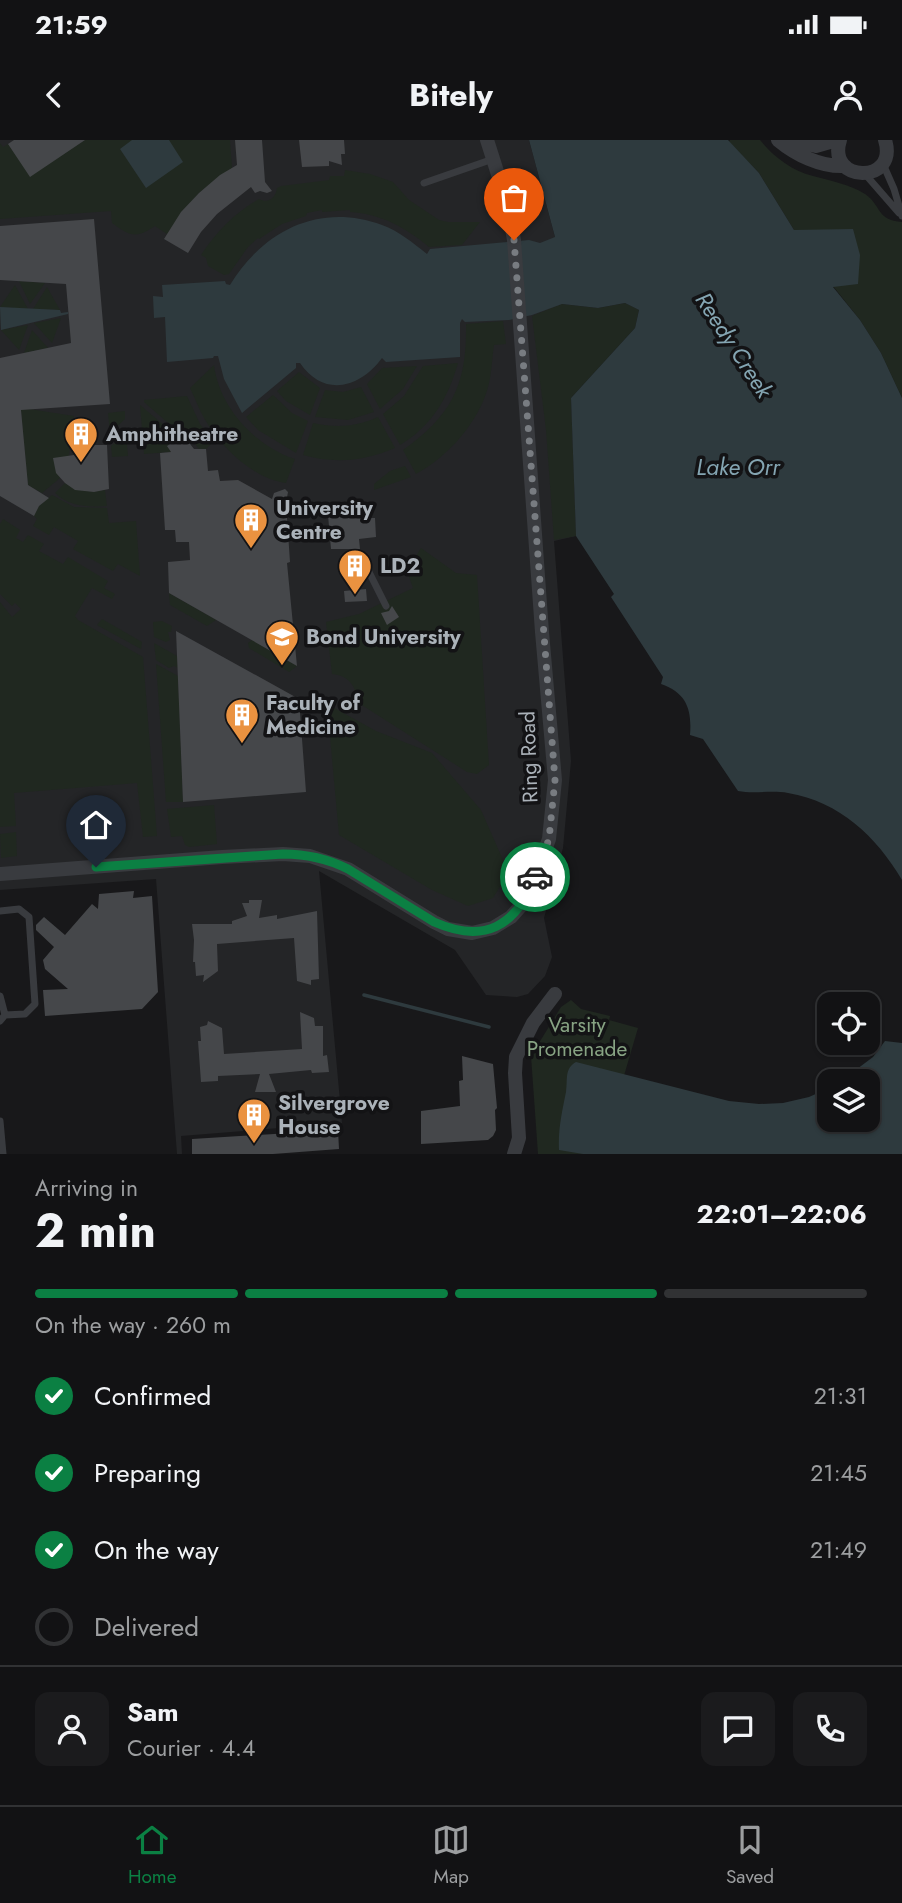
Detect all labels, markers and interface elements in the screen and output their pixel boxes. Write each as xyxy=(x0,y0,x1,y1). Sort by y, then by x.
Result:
text: 21:59 xyxy=(35,6,108,44)
text: Bitely xyxy=(409,72,493,118)
icon: back xyxy=(35,76,73,114)
icon: person xyxy=(829,76,867,114)
pin xyxy=(484,168,544,240)
icon: bag xyxy=(495,179,533,217)
water label: Reedy Creek xyxy=(687,285,782,406)
building icon: Amphitheatre xyxy=(62,415,100,464)
place label: Amphitheatre xyxy=(105,419,238,449)
water label: Lake Orr xyxy=(696,450,781,484)
place label: University Centre xyxy=(276,493,374,547)
building icon: University Centre xyxy=(232,501,270,550)
building icon: LD2 xyxy=(336,547,374,596)
place label: LD2 xyxy=(380,551,420,581)
school or university icon: Bond University xyxy=(263,618,301,667)
place label: Bond University xyxy=(306,622,462,652)
place label: Faculty of Medicine xyxy=(266,688,361,742)
building icon: Faculty of Medicine xyxy=(223,696,261,745)
street label: Ring Road xyxy=(512,711,546,803)
pin xyxy=(66,795,126,867)
icon: home xyxy=(77,806,115,844)
courier xyxy=(500,842,570,912)
icon: car xyxy=(516,858,554,896)
map controls xyxy=(817,992,880,1132)
button: locate xyxy=(817,992,880,1055)
park label: Varsity Promenade xyxy=(527,1010,627,1064)
button: layers xyxy=(817,1069,880,1132)
place label: Silvergrove House xyxy=(278,1088,390,1142)
building icon: Silvergrove House xyxy=(235,1096,273,1145)
text: Arriving in xyxy=(35,1171,138,1205)
text: 22:01–22:06 xyxy=(697,1195,867,1233)
text: 2 min xyxy=(35,1198,156,1264)
text: On the way · 260 m xyxy=(35,1308,231,1342)
icon: check xyxy=(35,1377,73,1415)
text: Confirmed xyxy=(94,1377,211,1415)
text: 21:31 xyxy=(814,1379,867,1413)
icon: check xyxy=(35,1454,73,1492)
text: Preparing xyxy=(94,1454,201,1492)
text: 21:45 xyxy=(810,1456,867,1490)
icon: check xyxy=(35,1531,73,1569)
text: On the way xyxy=(94,1531,219,1569)
text: 21:49 xyxy=(810,1533,867,1567)
text: Delivered xyxy=(94,1608,199,1646)
button: person xyxy=(35,1692,109,1766)
button: chat xyxy=(701,1692,775,1766)
button: phone xyxy=(793,1692,867,1766)
text: Sam xyxy=(127,1693,179,1731)
text: Courier · 4.4 xyxy=(127,1731,255,1765)
tab: Home xyxy=(128,1821,176,1890)
tab: Map xyxy=(432,1821,470,1890)
tab: Saved xyxy=(726,1821,774,1890)

